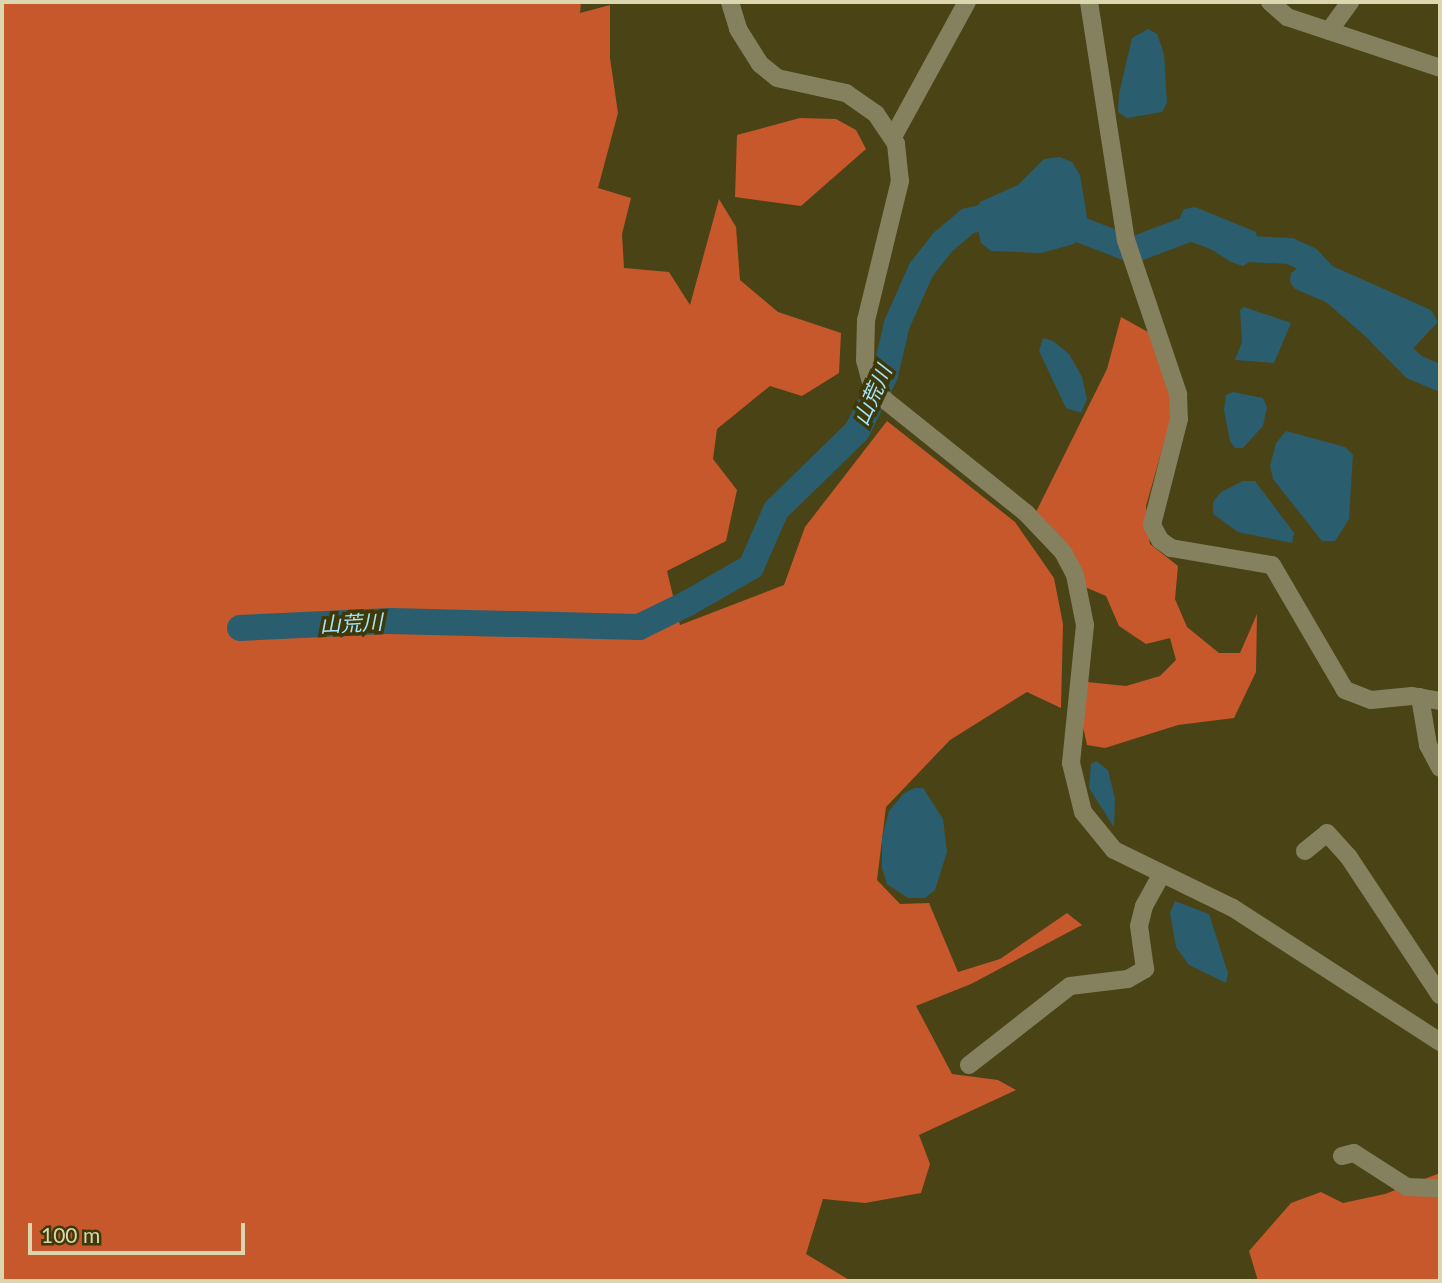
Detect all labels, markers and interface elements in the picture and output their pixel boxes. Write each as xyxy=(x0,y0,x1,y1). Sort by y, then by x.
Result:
water label: 山荒川 xyxy=(848,361,896,429)
water label: 山荒川 xyxy=(319,609,383,637)
scale bar xyxy=(32,1210,248,1254)
text: 100 m xyxy=(41,1222,100,1247)

